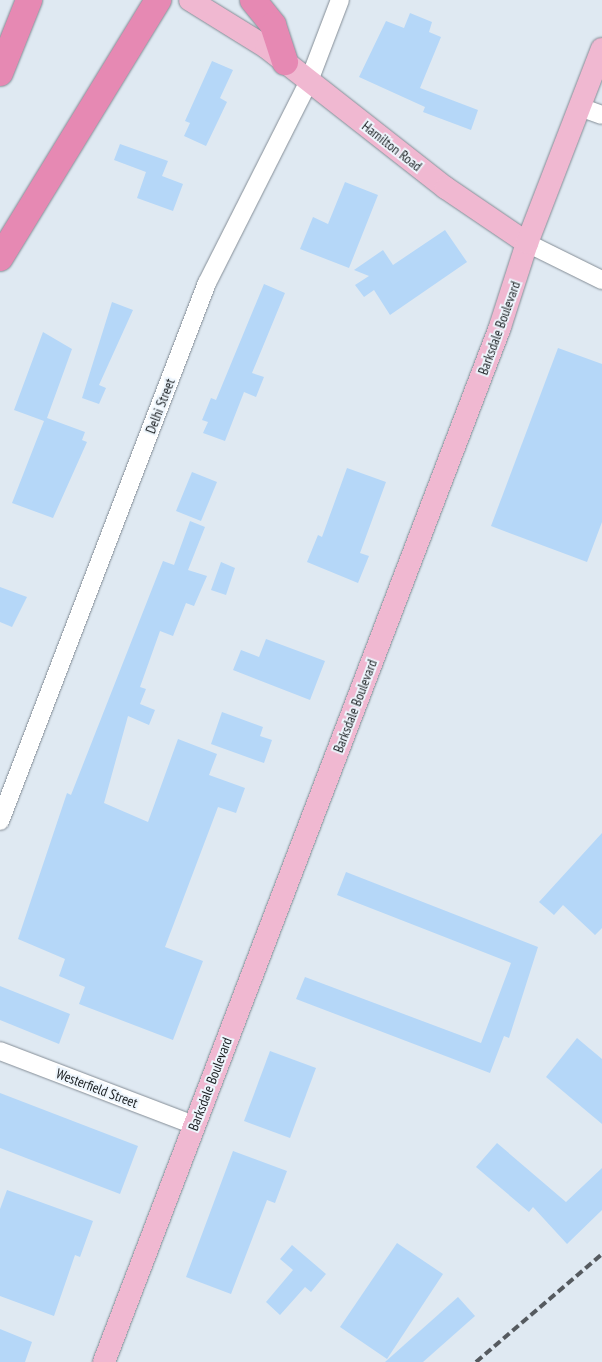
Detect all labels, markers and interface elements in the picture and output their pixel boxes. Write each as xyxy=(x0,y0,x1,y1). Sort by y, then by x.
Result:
street label: Hamilton Road xyxy=(359,117,425,175)
street label: Barksdale Boulevard xyxy=(474,279,524,377)
street label: Delhi Street xyxy=(142,376,178,436)
street label: Barksdale Boulevard xyxy=(330,657,380,755)
street label: Barksdale Boulevard xyxy=(185,1035,235,1133)
street label: Westerfield Street xyxy=(54,1065,140,1111)

